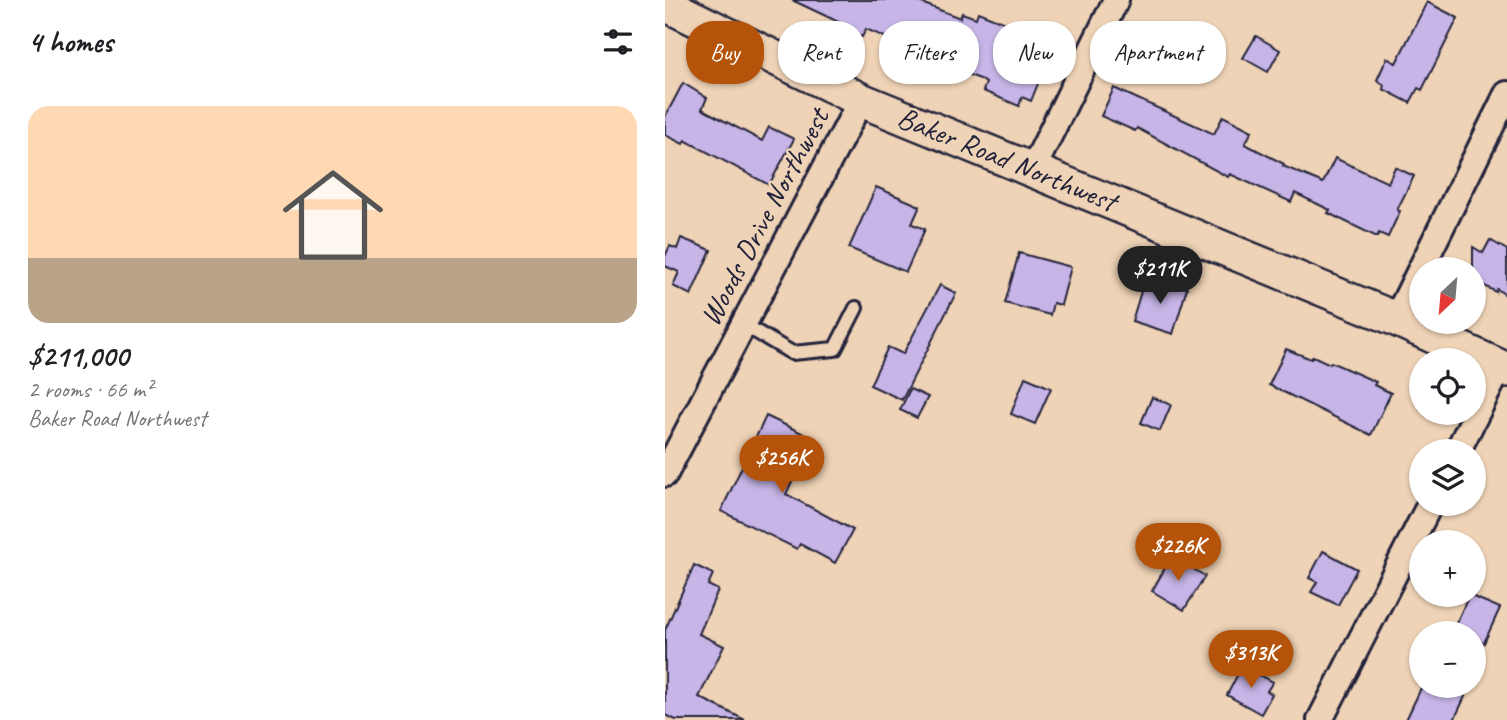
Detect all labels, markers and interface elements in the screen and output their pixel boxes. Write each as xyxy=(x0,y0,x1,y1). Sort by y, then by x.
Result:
chip: Buy xyxy=(686,21,764,84)
chip: Rent xyxy=(778,21,865,84)
chip: Filters xyxy=(879,21,979,84)
chip: New xyxy=(993,21,1076,84)
chip: Apartment xyxy=(1090,21,1226,84)
text: 4 homes xyxy=(28,23,113,61)
icon: filters xyxy=(599,23,637,61)
street label: Baker Road Northwest xyxy=(892,98,1126,222)
street label: Woods Drive Northwest xyxy=(691,99,839,332)
icon: home xyxy=(270,152,396,278)
pin: $211K xyxy=(1111,246,1209,306)
text: $211K xyxy=(1133,254,1187,283)
north arrow xyxy=(1409,257,1486,334)
map controls xyxy=(1409,257,1486,698)
text: $211,000 xyxy=(28,337,128,375)
button: locate xyxy=(1409,348,1486,425)
text: 2 rooms · 66 m² xyxy=(28,375,152,404)
text: Baker Road Northwest xyxy=(28,404,206,433)
pin: $256K xyxy=(733,435,831,495)
button: layers xyxy=(1409,439,1486,516)
text: $256K xyxy=(755,443,809,472)
pin: $226K xyxy=(1129,524,1227,583)
button: + xyxy=(1409,530,1486,607)
text: $226K xyxy=(1151,531,1205,560)
button: − xyxy=(1409,621,1486,698)
pin: $313K xyxy=(1202,630,1300,690)
text: $313K xyxy=(1224,638,1278,667)

